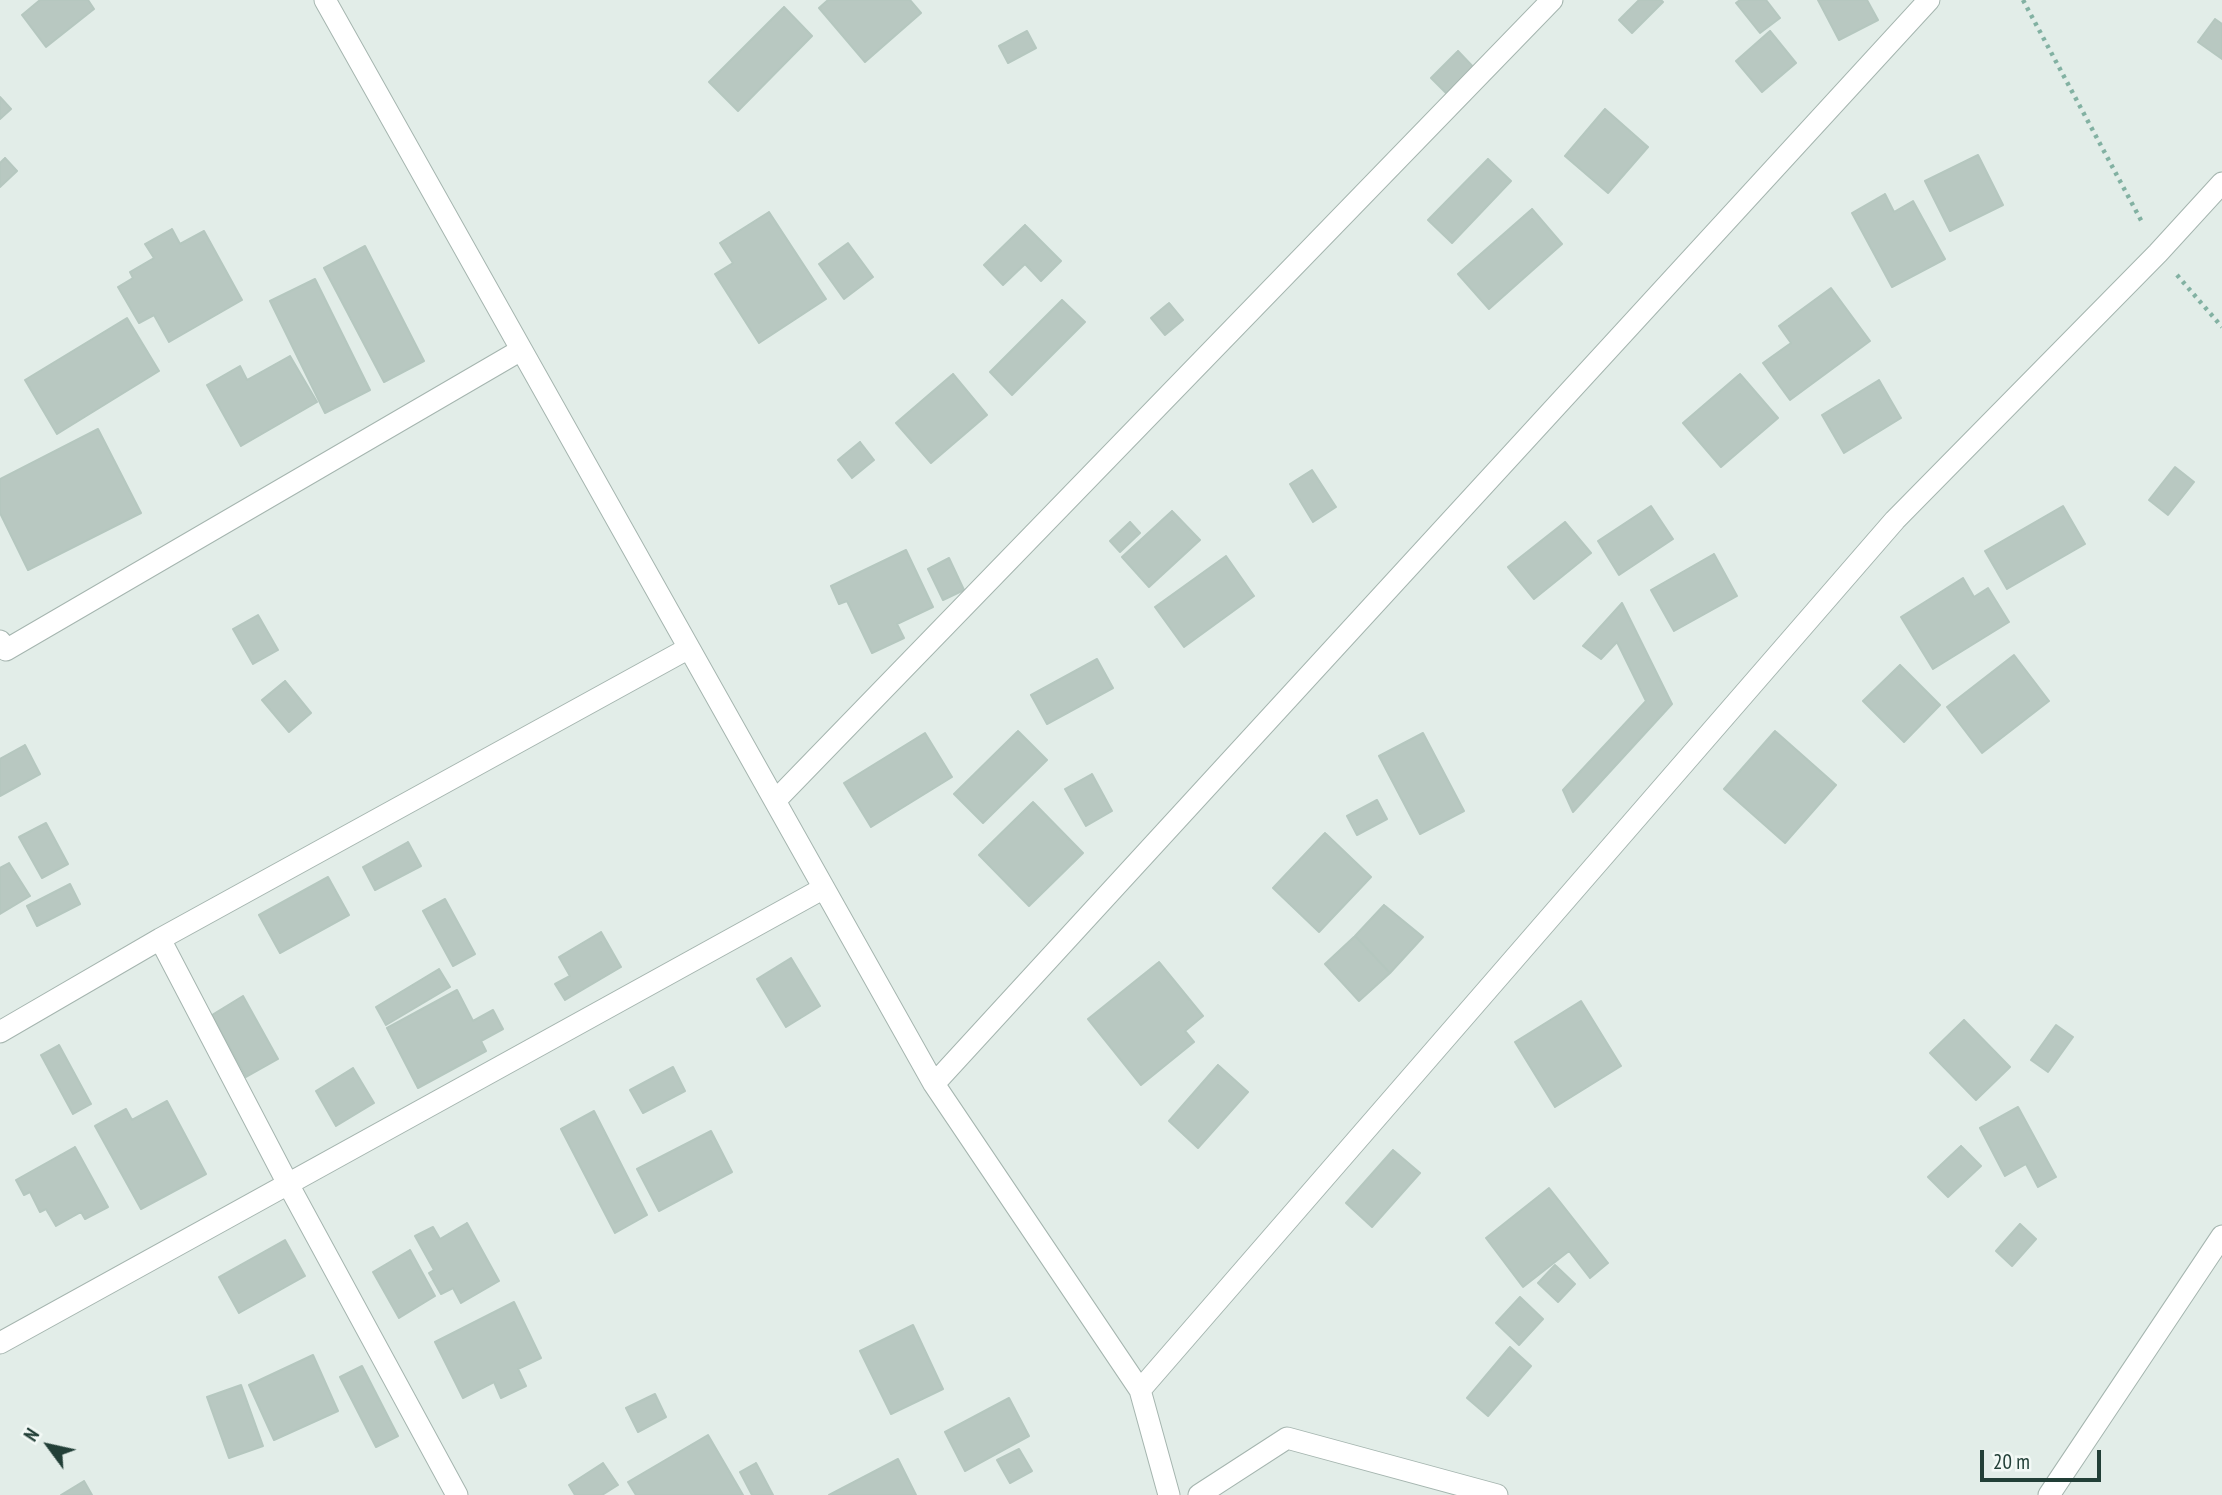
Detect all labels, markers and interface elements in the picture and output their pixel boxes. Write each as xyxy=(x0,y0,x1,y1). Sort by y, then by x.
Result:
north arrow xyxy=(14,1411,84,1481)
text: N xyxy=(19,1424,44,1445)
scale bar xyxy=(1984,1436,2105,1480)
text: 20 m xyxy=(1993,1448,2030,1475)

